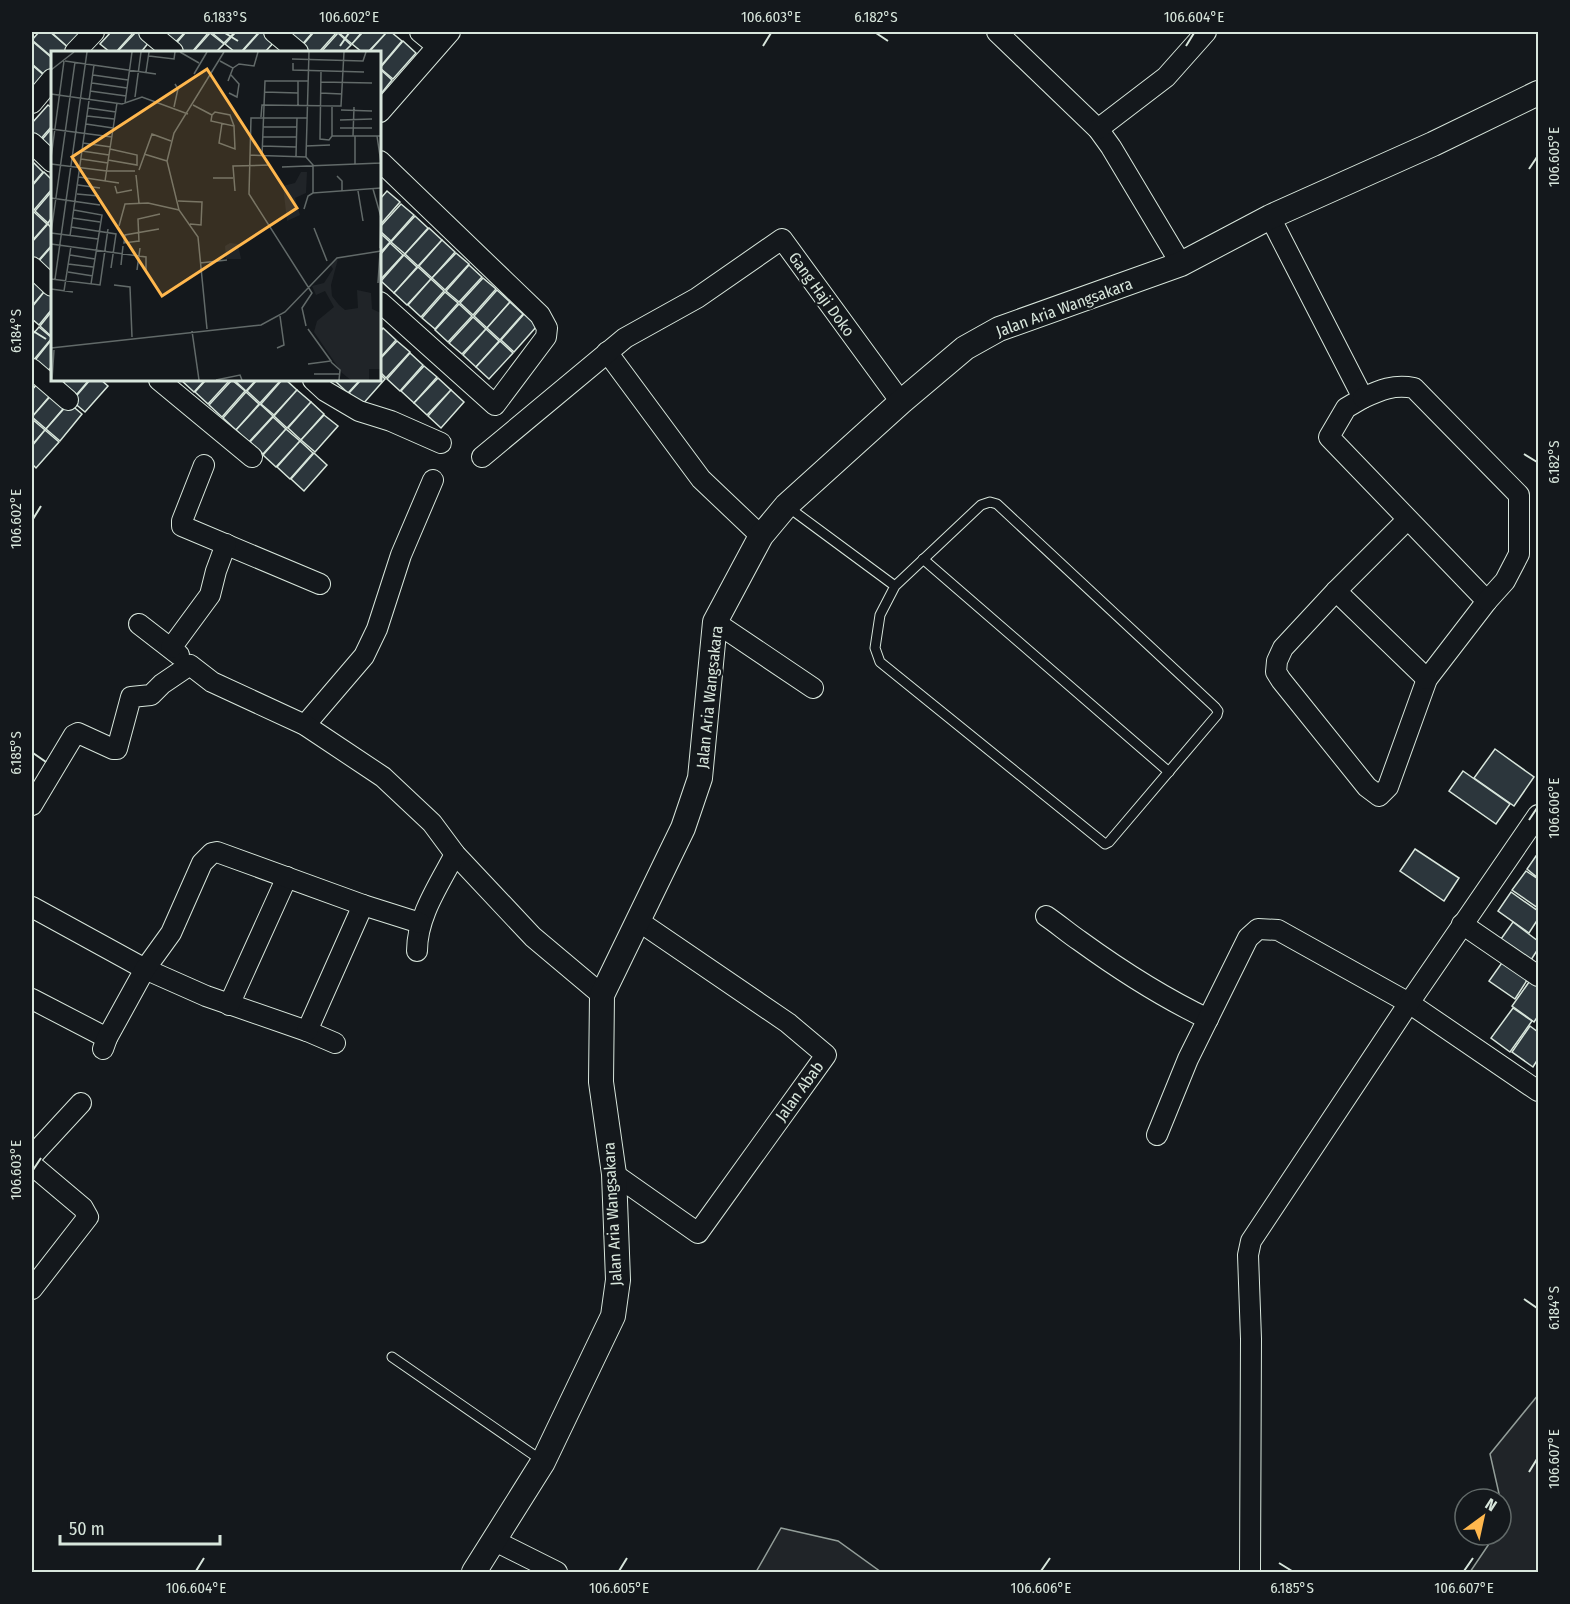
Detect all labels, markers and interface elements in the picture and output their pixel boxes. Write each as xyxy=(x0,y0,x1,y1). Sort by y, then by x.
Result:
text: 6.183°S xyxy=(203,8,247,26)
text: 106.602°E xyxy=(319,8,379,26)
text: 106.603°E xyxy=(741,8,801,26)
text: 6.182°S xyxy=(854,8,898,26)
text: 106.604°E xyxy=(1164,8,1224,26)
inset map xyxy=(51,51,381,381)
text: 106.605°E xyxy=(1545,127,1563,187)
street label: Gang Haji Doko xyxy=(785,249,858,340)
street label: Jalan Aria Wangsakara xyxy=(993,274,1135,341)
text: 6.184°S xyxy=(7,309,25,353)
text: 6.182°S xyxy=(1545,440,1563,484)
text: 106.602°E xyxy=(7,489,25,549)
street label: Jalan Aria Wangsakara xyxy=(693,625,726,769)
text: 6.185°S xyxy=(7,731,25,775)
text: 106.606°E xyxy=(1545,778,1563,838)
street label: Jalan Abab xyxy=(771,1058,827,1125)
text: 106.603°E xyxy=(7,1140,25,1200)
street label: Jalan Aria Wangsakara xyxy=(599,1142,626,1286)
text: 6.184°S xyxy=(1545,1286,1563,1330)
text: 106.607°E xyxy=(1545,1429,1563,1489)
north arrow xyxy=(1453,1487,1513,1547)
text: N xyxy=(1482,1494,1500,1515)
scale bar xyxy=(60,1508,220,1546)
text: 50 m xyxy=(69,1518,105,1540)
text: 106.604°E xyxy=(166,1579,226,1597)
text: 106.605°E xyxy=(589,1579,649,1597)
text: 106.606°E xyxy=(1011,1579,1071,1597)
text: 6.185°S xyxy=(1270,1579,1314,1597)
text: 106.607°E xyxy=(1434,1579,1494,1597)

